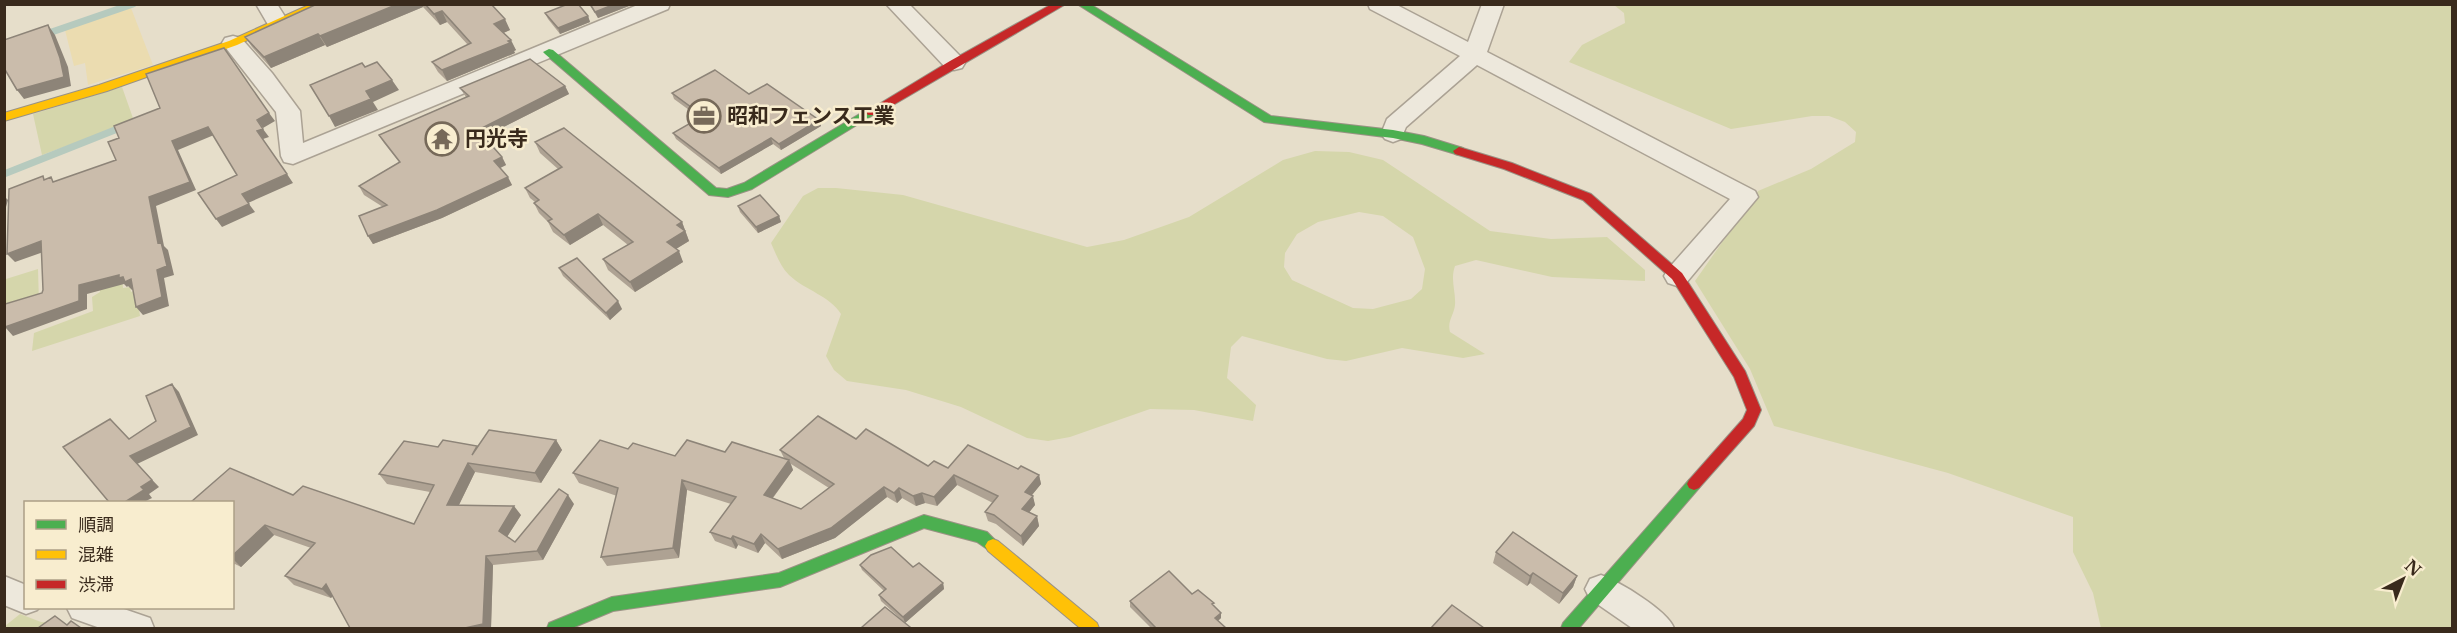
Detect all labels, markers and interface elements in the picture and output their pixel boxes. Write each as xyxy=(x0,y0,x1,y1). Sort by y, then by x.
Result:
office icon: 昭和フェンス工業 xyxy=(686,98,722,134)
place label: 昭和フェンス工業 xyxy=(727,103,895,129)
temple icon: 円光寺 xyxy=(424,121,460,157)
place label: 円光寺 xyxy=(465,126,528,152)
legend xyxy=(24,501,234,609)
text: 順調 xyxy=(78,514,114,536)
text: 混雑 xyxy=(78,544,114,566)
north arrow xyxy=(2373,549,2433,609)
text: N xyxy=(2401,555,2425,580)
text: 渋滞 xyxy=(78,574,114,596)

